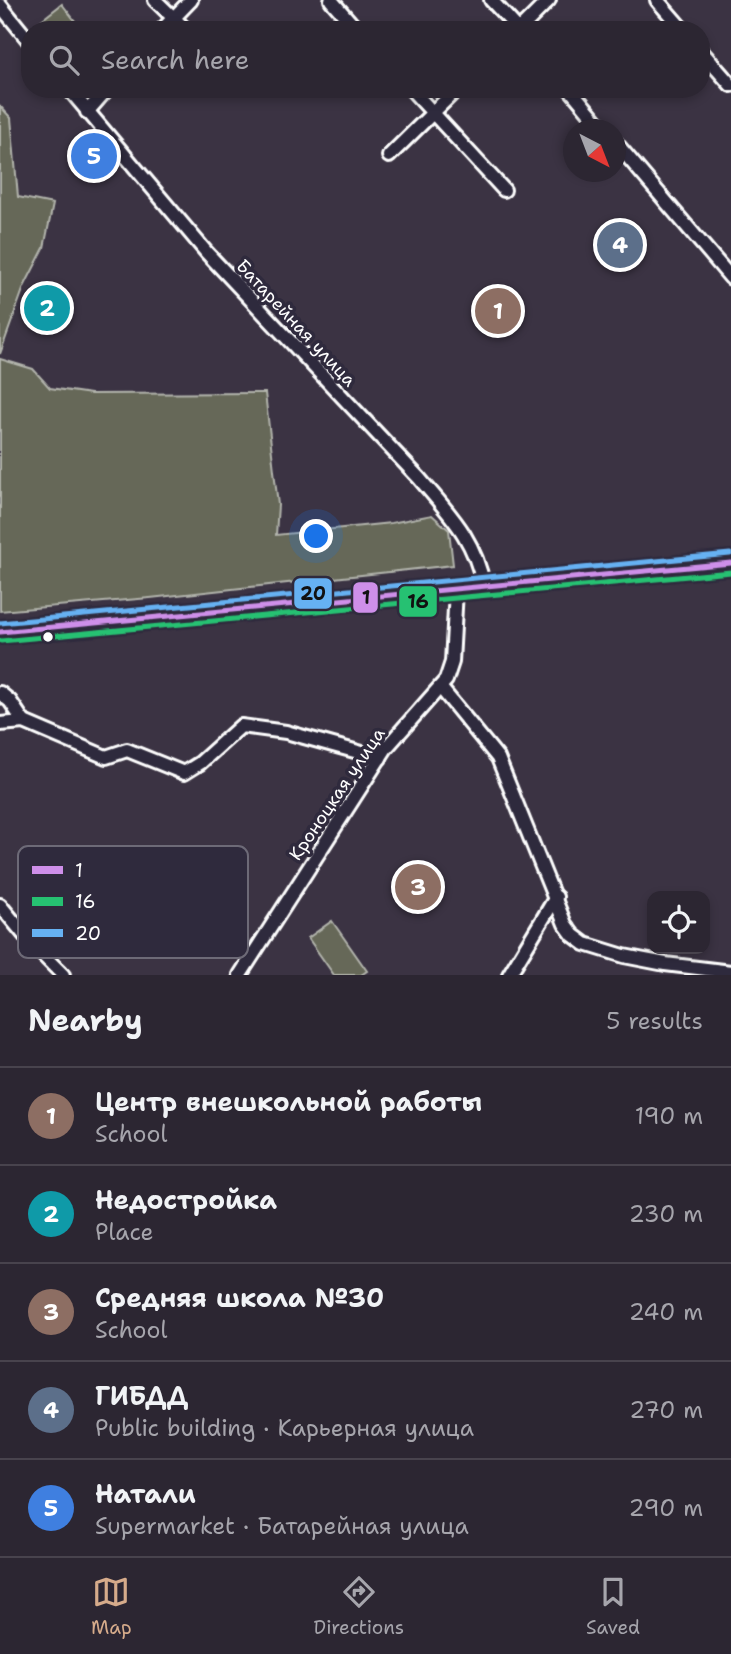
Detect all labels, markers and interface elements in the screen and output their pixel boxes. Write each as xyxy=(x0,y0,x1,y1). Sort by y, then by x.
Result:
search box xyxy=(21,21,710,98)
icon: search xyxy=(45,41,83,79)
text: Search here xyxy=(101,42,250,77)
north arrow xyxy=(563,119,626,182)
pin: 5 xyxy=(71,130,117,182)
pin: 4 xyxy=(597,219,643,271)
street label: Батарейная улица xyxy=(231,254,361,392)
pin: 2 xyxy=(24,282,70,334)
pin: 1 xyxy=(475,285,521,337)
your location xyxy=(299,519,333,553)
line badge: 20 xyxy=(293,577,333,610)
text: 20 xyxy=(300,581,326,606)
line badge: 1 xyxy=(352,581,379,614)
text: 1 xyxy=(362,585,370,610)
line badge: 16 xyxy=(398,585,438,618)
text: 16 xyxy=(407,589,429,614)
unlabelled marker xyxy=(41,630,55,644)
street label: Кроноцкая улица xyxy=(284,723,390,865)
legend xyxy=(18,846,248,958)
text: 1 xyxy=(75,858,83,883)
pin: 3 xyxy=(395,861,441,913)
text: 16 xyxy=(75,889,96,914)
map controls xyxy=(647,891,710,954)
button: locate xyxy=(647,891,710,954)
text: 20 xyxy=(75,921,101,946)
text: Nearby xyxy=(28,1000,143,1041)
text: 5 results xyxy=(606,1006,703,1036)
text: Центр внешкольной работы xyxy=(95,1084,482,1119)
text: 1 xyxy=(46,1101,56,1131)
text: 190 m xyxy=(635,1101,703,1131)
text: School xyxy=(95,1119,167,1149)
text: Недостройка xyxy=(95,1182,277,1217)
text: 2 xyxy=(43,1199,59,1229)
text: 230 m xyxy=(629,1199,703,1229)
text: Place xyxy=(95,1217,154,1247)
text: Средняя школа №30 xyxy=(95,1280,384,1315)
text: 3 xyxy=(43,1297,59,1327)
text: 240 m xyxy=(629,1297,703,1327)
text: School xyxy=(95,1315,167,1345)
text: ГИБДД xyxy=(95,1378,188,1413)
text: 4 xyxy=(43,1395,59,1425)
text: 270 m xyxy=(629,1395,703,1425)
text: Public building · Карьерная улица xyxy=(95,1413,474,1443)
text: Натали xyxy=(95,1476,196,1511)
text: 5 xyxy=(44,1493,58,1523)
text: 290 m xyxy=(629,1493,703,1523)
text: Supermarket · Батарейная улица xyxy=(95,1511,469,1541)
tab: Map xyxy=(91,1573,132,1640)
tab: Directions xyxy=(314,1573,404,1640)
tab: Saved xyxy=(586,1573,640,1640)

